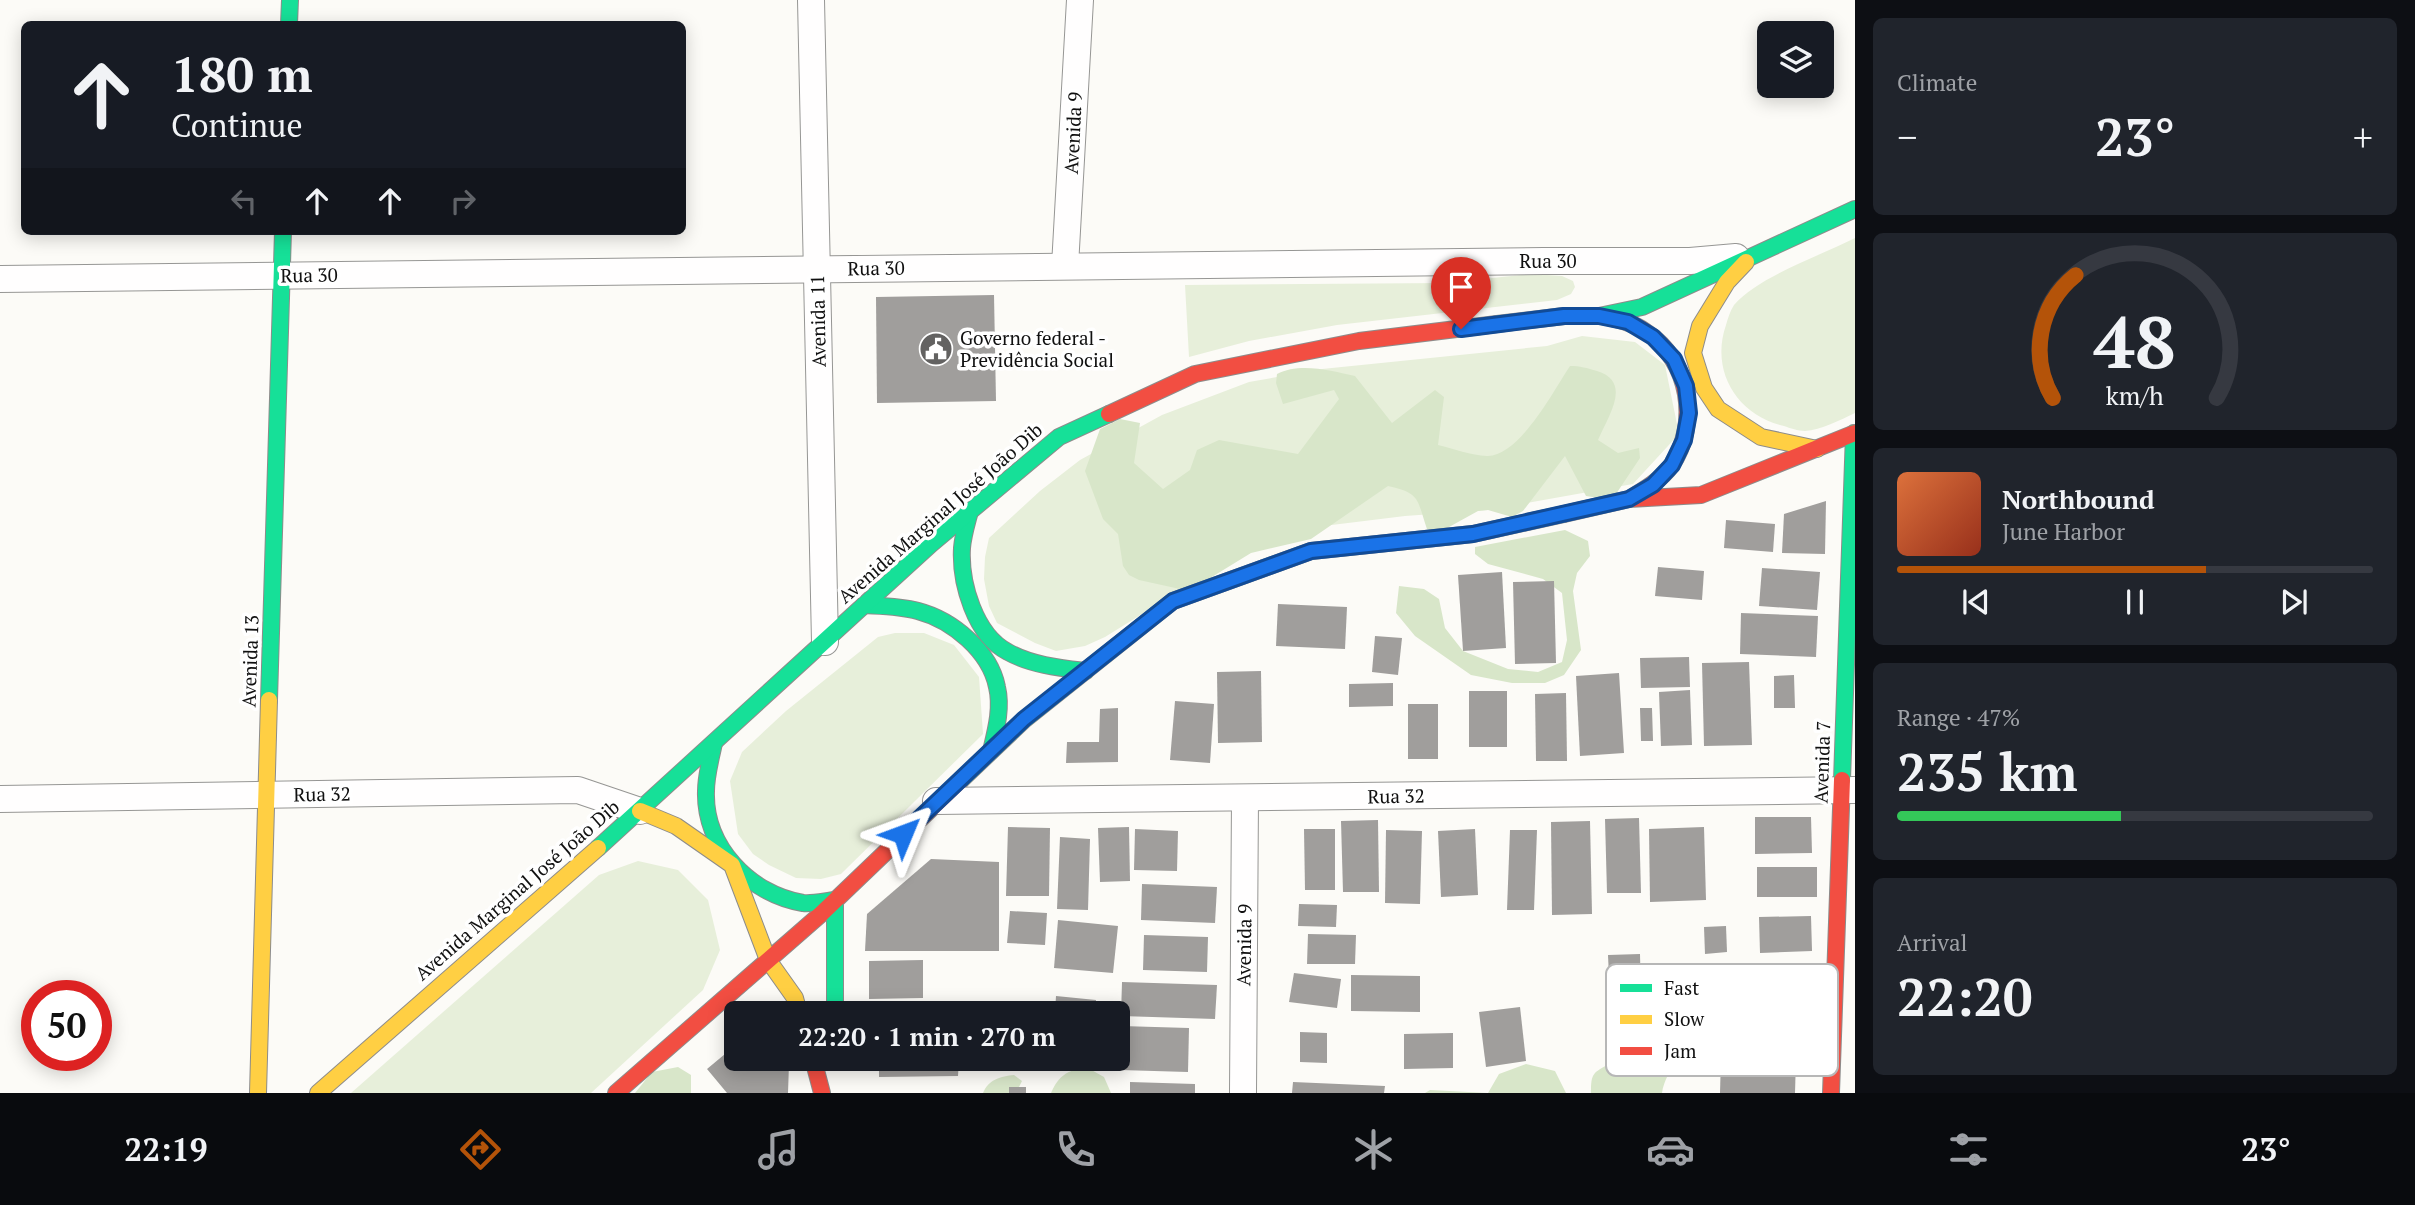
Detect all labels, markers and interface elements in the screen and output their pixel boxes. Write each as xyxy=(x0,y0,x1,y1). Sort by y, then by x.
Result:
map controls xyxy=(1757,21,1834,98)
button: layers xyxy=(1757,21,1834,98)
text: 180 m xyxy=(171,41,313,106)
icon: ahead xyxy=(56,49,147,140)
text: Climate xyxy=(1897,67,1977,98)
street label: Avenida 9 xyxy=(1058,91,1087,175)
text: 23° xyxy=(2095,102,2175,171)
text: Continue xyxy=(171,104,303,146)
text: − xyxy=(1897,112,1917,162)
text: + xyxy=(2353,112,2373,162)
icon: left xyxy=(225,182,263,220)
icon: ahead xyxy=(298,182,336,220)
icon: ahead xyxy=(371,182,409,220)
icon: right xyxy=(444,182,482,220)
street label: Rua 30 xyxy=(1519,248,1577,273)
street label: Rua 30 xyxy=(847,255,905,280)
pin xyxy=(1431,257,1491,329)
street label: Rua 30 xyxy=(280,262,338,287)
icon: arrive xyxy=(1442,268,1480,306)
street label: Avenida 11 xyxy=(804,275,831,367)
text: 48 xyxy=(2094,292,2176,389)
place label: Governo federal - Previdência Social xyxy=(960,325,1114,372)
public building icon: Governo federal - Previdência Social xyxy=(917,330,955,368)
text: km/h xyxy=(2106,378,2164,411)
street label: Avenida Marginal José João Dib xyxy=(832,417,1047,608)
text: Northbound xyxy=(2002,482,2155,516)
text: June Harbor xyxy=(2002,516,2125,547)
icon: previous xyxy=(1957,583,1995,621)
icon: pause xyxy=(2116,583,2154,621)
icon: next xyxy=(2275,583,2313,621)
street label: Avenida 13 xyxy=(235,614,264,708)
text: Range · 47% xyxy=(1897,702,2020,733)
street label: Avenida 7 xyxy=(1808,720,1835,804)
text: 235 km xyxy=(1897,737,2078,806)
street label: Rua 32 xyxy=(293,781,351,806)
street label: Rua 32 xyxy=(1367,783,1425,808)
street label: Avenida Marginal José João Dib xyxy=(409,794,624,985)
position arrow xyxy=(866,797,940,871)
street label: Avenida 9 xyxy=(1230,904,1257,986)
text: Arrival xyxy=(1897,927,1968,958)
text: 22:20 xyxy=(1897,962,2032,1031)
legend xyxy=(1606,964,1838,1076)
text: Fast xyxy=(1664,975,1699,1000)
speed limit sign: 50 xyxy=(21,980,112,1071)
text: Slow xyxy=(1664,1006,1705,1031)
text: 22:20 · 1 min · 270 m xyxy=(798,1019,1056,1053)
text: Jam xyxy=(1664,1038,1697,1063)
icon: directions xyxy=(456,1125,505,1174)
icon: music xyxy=(754,1125,803,1174)
icon: phone xyxy=(1051,1125,1100,1174)
icon: climate xyxy=(1349,1125,1398,1174)
icon: car xyxy=(1646,1125,1695,1174)
icon: filters xyxy=(1944,1125,1993,1174)
text: 22:19 xyxy=(124,1128,208,1170)
text: 23° xyxy=(2241,1128,2291,1170)

